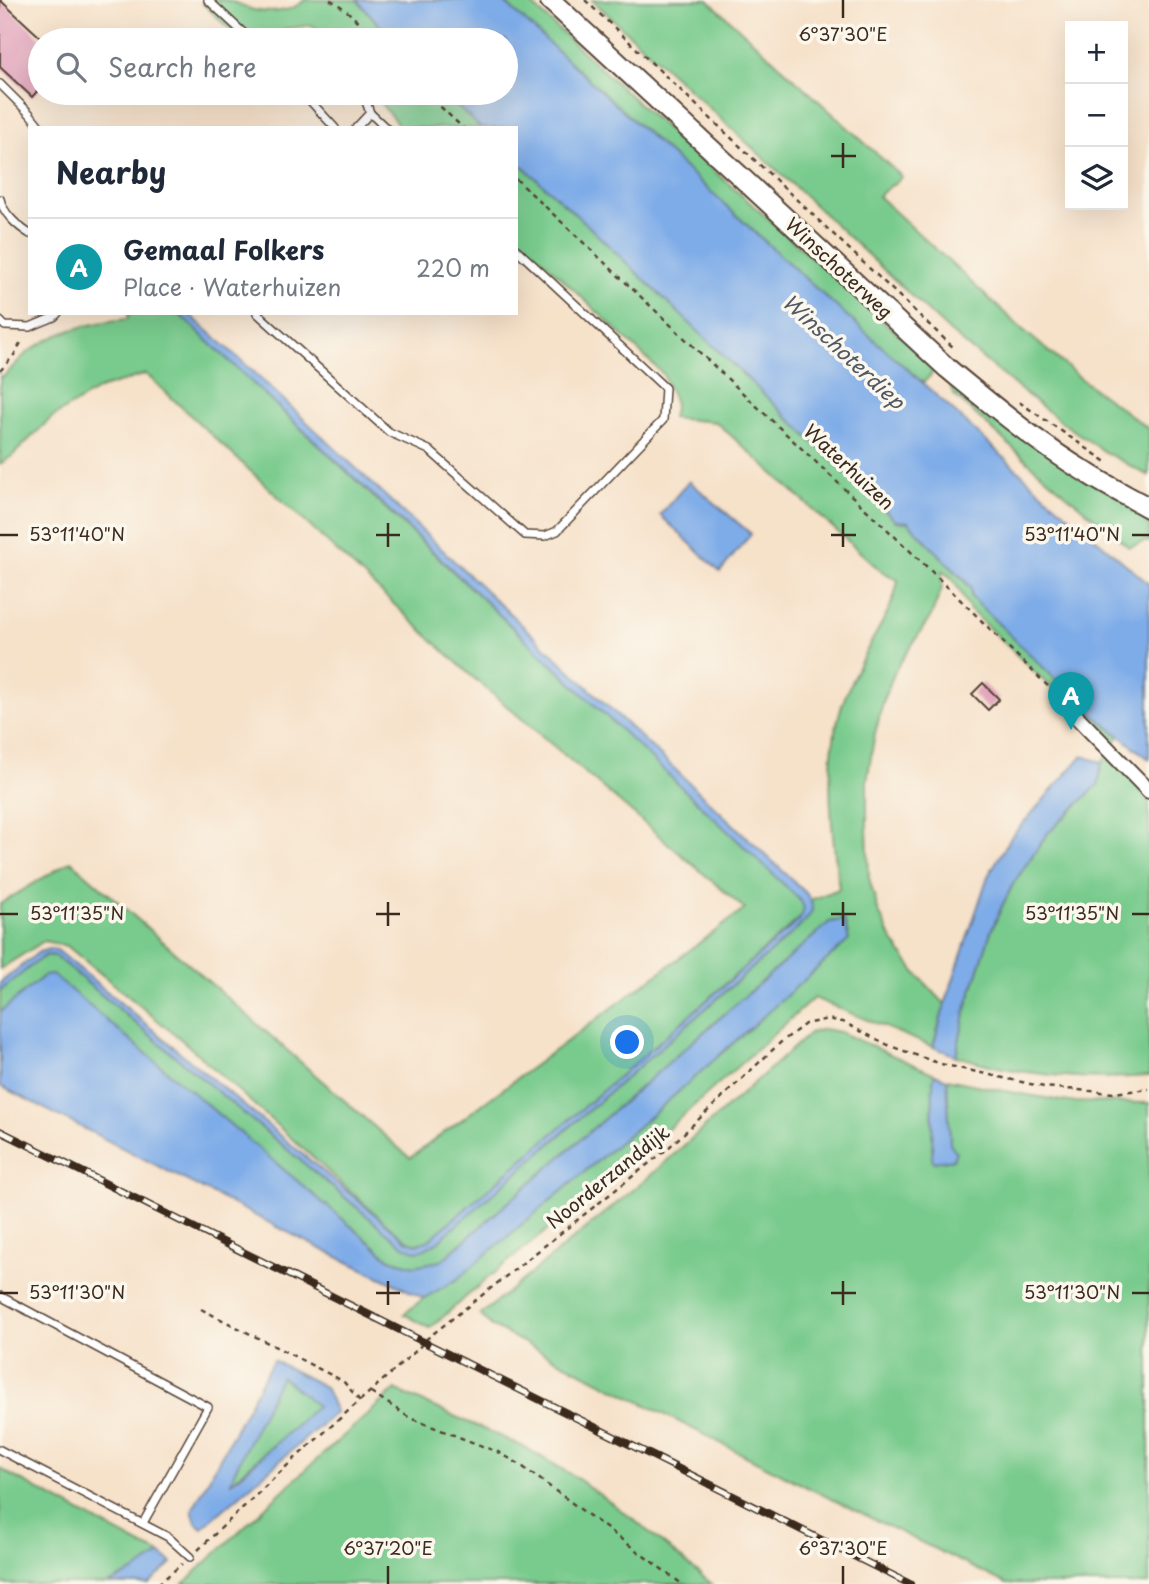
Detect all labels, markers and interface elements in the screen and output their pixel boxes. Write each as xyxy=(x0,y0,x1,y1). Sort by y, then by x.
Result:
text: 6°37'30"E xyxy=(799,20,887,47)
map controls xyxy=(1065,21,1128,210)
button: + xyxy=(1065,21,1128,84)
search box xyxy=(28,28,518,105)
text: Search here xyxy=(108,47,257,86)
icon: search xyxy=(52,48,90,86)
button: − xyxy=(1065,84,1128,147)
button: layers xyxy=(1065,147,1128,210)
text: Nearby xyxy=(56,149,166,194)
street label: Winschoterweg xyxy=(780,210,900,325)
text: Gemaal Folkers xyxy=(123,230,325,269)
text: A xyxy=(70,250,88,285)
text: 220 m xyxy=(416,250,490,285)
text: Place · Waterhuizen xyxy=(123,269,341,304)
water label: Winschoterdiep xyxy=(776,285,914,417)
street label: Waterhuizen xyxy=(798,417,901,516)
text: 53°11'40"N xyxy=(29,520,125,547)
text: 53°11'40"N xyxy=(1024,520,1120,547)
pin: A xyxy=(1048,672,1094,730)
text: 53°11'35"N xyxy=(30,899,124,926)
text: 53°11'35"N xyxy=(1025,899,1119,926)
your location xyxy=(610,1025,644,1059)
street label: Noorderzanddijk xyxy=(540,1117,675,1235)
text: 53°11'30"N xyxy=(29,1278,125,1305)
text: 53°11'30"N xyxy=(1024,1278,1120,1305)
text: 6°37'20"E xyxy=(343,1534,433,1561)
text: 6°37'30"E xyxy=(799,1534,887,1561)

